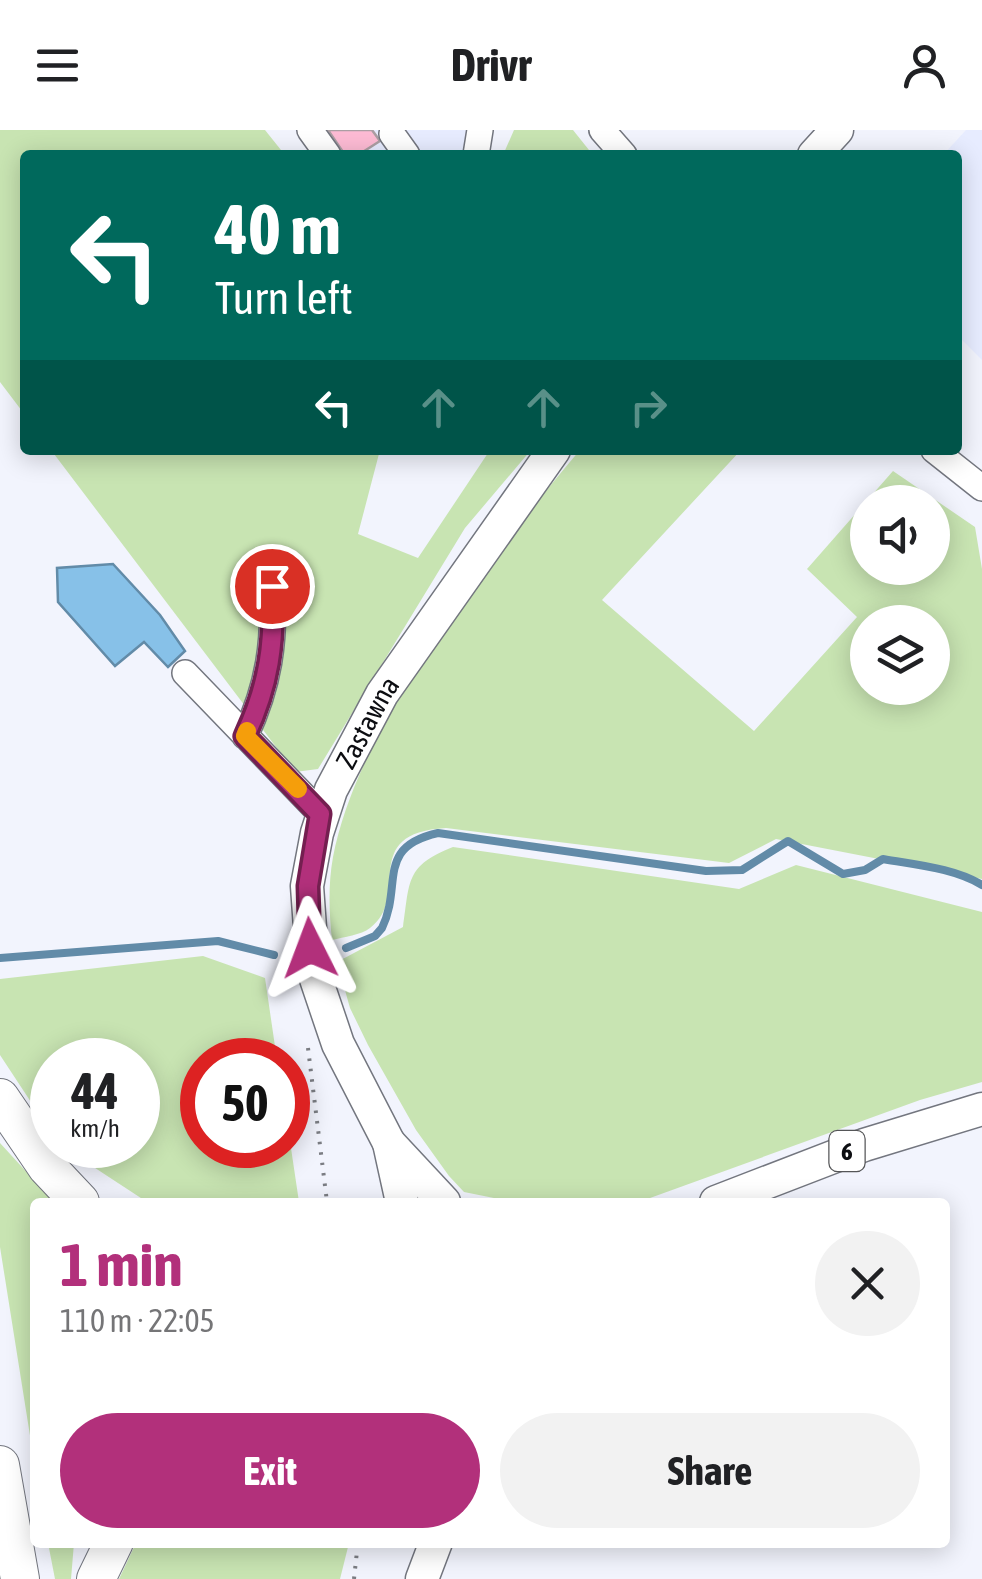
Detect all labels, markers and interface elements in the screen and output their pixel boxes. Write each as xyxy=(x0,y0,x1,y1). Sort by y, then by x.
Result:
icon: menu xyxy=(30,38,85,93)
icon: person xyxy=(897,38,952,93)
text: Drivr xyxy=(451,39,531,91)
text: 40 m xyxy=(215,189,341,269)
icon: left xyxy=(50,190,180,320)
text: Turn left xyxy=(215,272,353,324)
icon: left xyxy=(306,380,361,435)
icon: ahead xyxy=(411,380,466,435)
icon: ahead xyxy=(516,380,571,435)
icon: right xyxy=(621,380,676,435)
map controls xyxy=(850,485,950,705)
button: sound xyxy=(850,485,950,585)
pin xyxy=(230,544,315,629)
icon: arrive xyxy=(245,559,300,614)
button: layers xyxy=(850,605,950,705)
street label: Zastawna xyxy=(329,670,405,774)
position arrow xyxy=(258,896,362,1000)
speed limit sign: 50 xyxy=(180,1038,310,1168)
text: 44 xyxy=(71,1062,118,1120)
text: km/h xyxy=(70,1114,120,1142)
road number: 6 xyxy=(830,1131,864,1171)
text: 1 min xyxy=(60,1230,183,1299)
button: close xyxy=(815,1231,920,1336)
text: 110 m · 22:05 xyxy=(60,1302,215,1339)
button: Exit xyxy=(60,1413,480,1528)
button: Share xyxy=(500,1413,920,1528)

